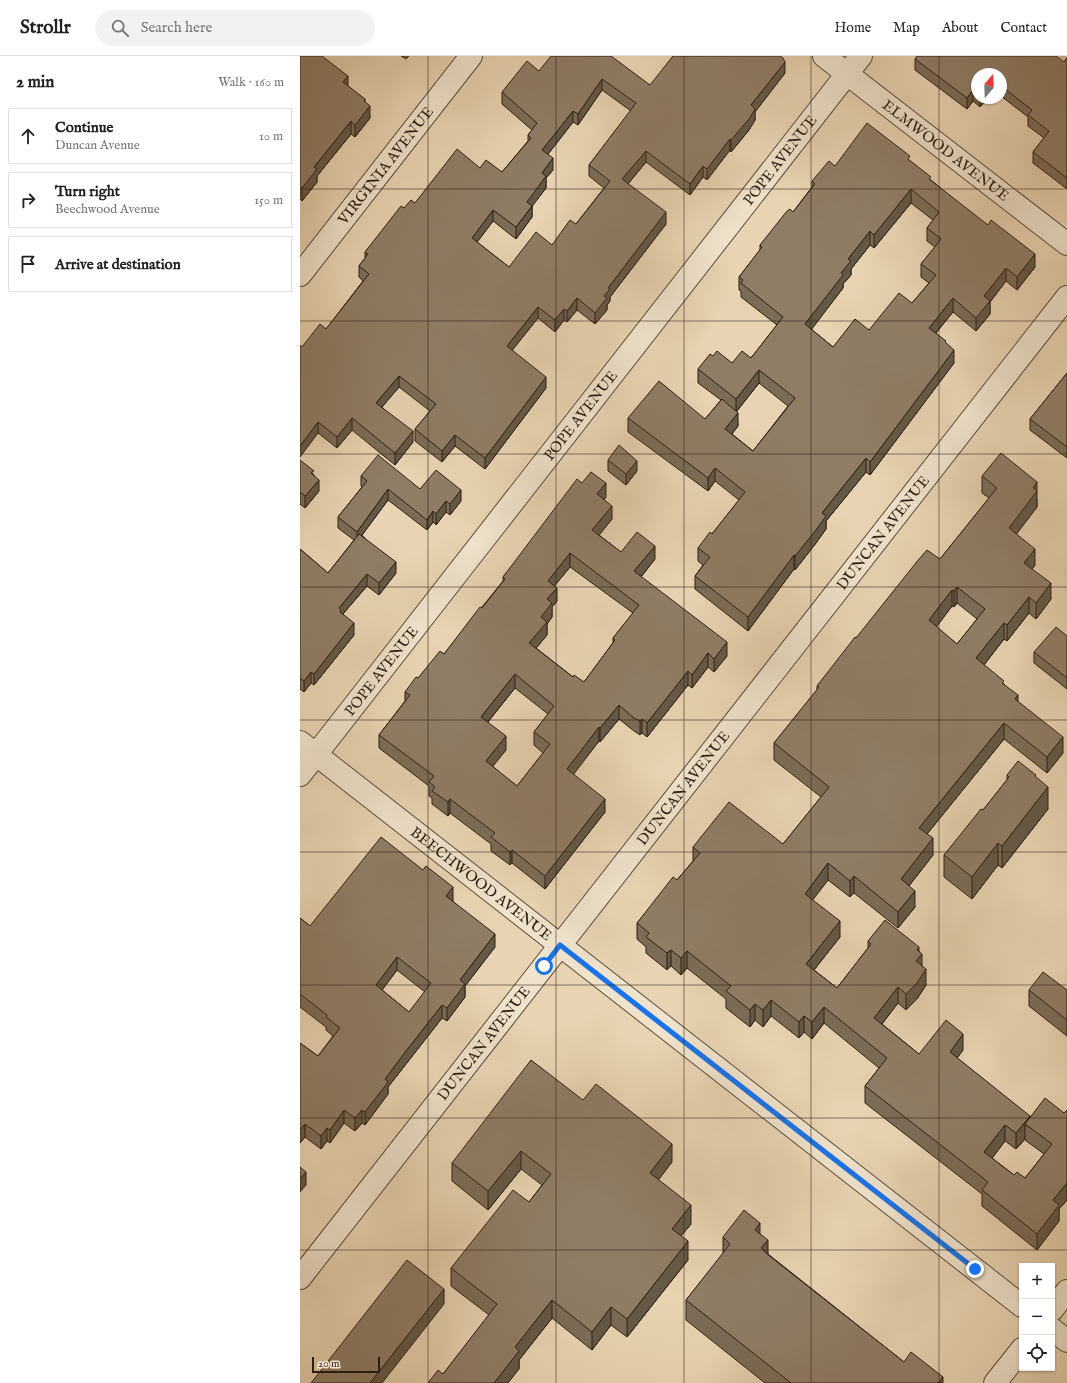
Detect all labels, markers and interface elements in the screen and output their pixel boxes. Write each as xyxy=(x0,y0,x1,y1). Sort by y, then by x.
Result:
search box xyxy=(95,10,375,46)
text: Strollr xyxy=(20,16,71,40)
icon: search xyxy=(109,17,131,39)
text: Search here xyxy=(141,18,212,37)
text: Home xyxy=(835,19,871,37)
text: Map xyxy=(893,19,920,37)
text: About xyxy=(942,19,978,37)
text: Contact xyxy=(1000,19,1047,37)
north arrow xyxy=(971,68,1007,104)
text: 2 min xyxy=(16,72,54,93)
text: Walk · 160 m xyxy=(218,74,284,91)
street label: ELMWOOD AVENUE xyxy=(878,96,1013,206)
street label: VIRGINIA AVENUE xyxy=(333,103,438,229)
street label: POPE AVENUE xyxy=(739,111,821,209)
text: Continue xyxy=(55,118,113,137)
icon: ahead xyxy=(17,125,39,147)
text: 10 m xyxy=(259,128,283,145)
text: Duncan Avenue xyxy=(55,137,140,154)
text: Turn right xyxy=(55,182,120,201)
icon: right xyxy=(17,189,39,211)
text: 150 m xyxy=(254,192,283,209)
text: Beechwood Avenue xyxy=(55,201,160,218)
icon: arrive xyxy=(17,253,39,275)
text: Arrive at destination xyxy=(55,255,181,274)
street label: POPE AVENUE xyxy=(540,367,622,465)
street label: DUNCAN AVENUE xyxy=(832,472,934,594)
street label: POPE AVENUE xyxy=(341,622,423,720)
street label: DUNCAN AVENUE xyxy=(633,727,734,849)
street label: BEECHWOOD AVENUE xyxy=(406,823,556,945)
route start xyxy=(535,957,553,975)
street label: DUNCAN AVENUE xyxy=(433,982,535,1105)
route end xyxy=(966,1260,984,1278)
map controls xyxy=(1019,1263,1055,1371)
button: + xyxy=(1019,1263,1055,1299)
button: − xyxy=(1019,1299,1055,1335)
button: locate xyxy=(1019,1335,1055,1371)
scale bar xyxy=(312,1355,380,1374)
text: 20 m xyxy=(318,1357,339,1371)

